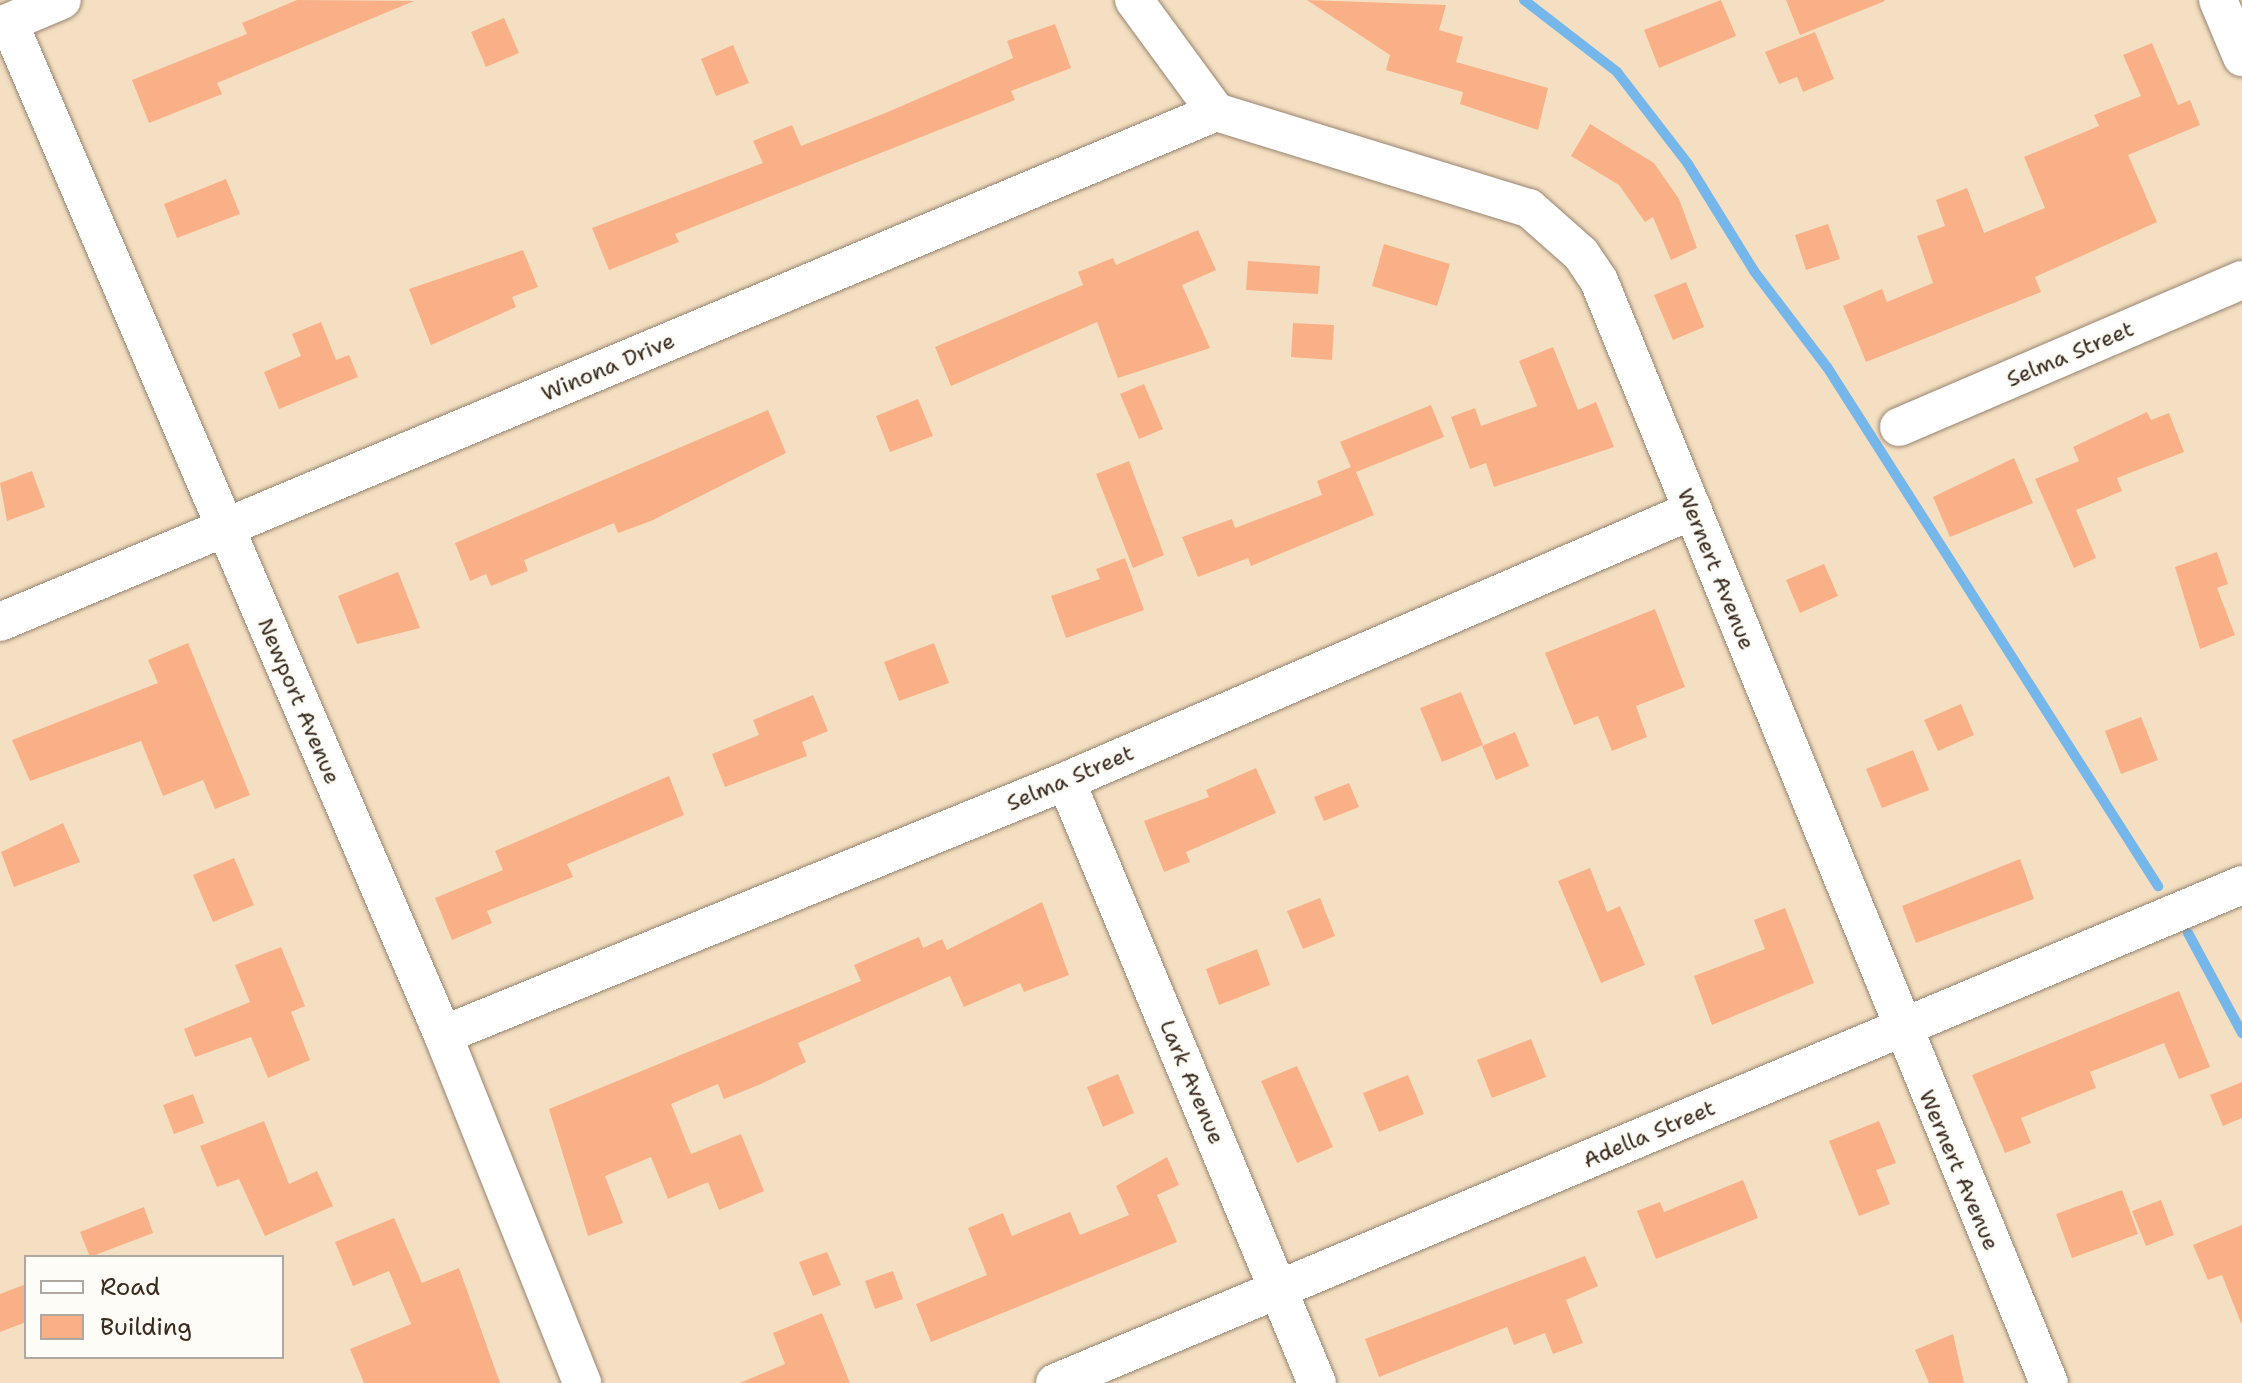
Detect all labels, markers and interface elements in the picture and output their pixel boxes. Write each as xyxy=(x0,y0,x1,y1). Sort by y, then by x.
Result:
street label: Selma Street xyxy=(2002,315,2138,393)
street label: Winona Drive xyxy=(537,327,679,407)
street label: Wernert Avenue xyxy=(1672,484,1760,654)
street label: Newport Avenue xyxy=(252,614,346,788)
street label: Selma Street xyxy=(1002,739,1138,817)
street label: Lark Avenue xyxy=(1154,1016,1230,1148)
street label: Wernert Avenue xyxy=(1913,1086,2005,1254)
street label: Adella Street xyxy=(1579,1094,1719,1174)
legend xyxy=(24,1255,284,1359)
text: Road xyxy=(100,1271,160,1303)
text: Building xyxy=(100,1311,192,1343)

